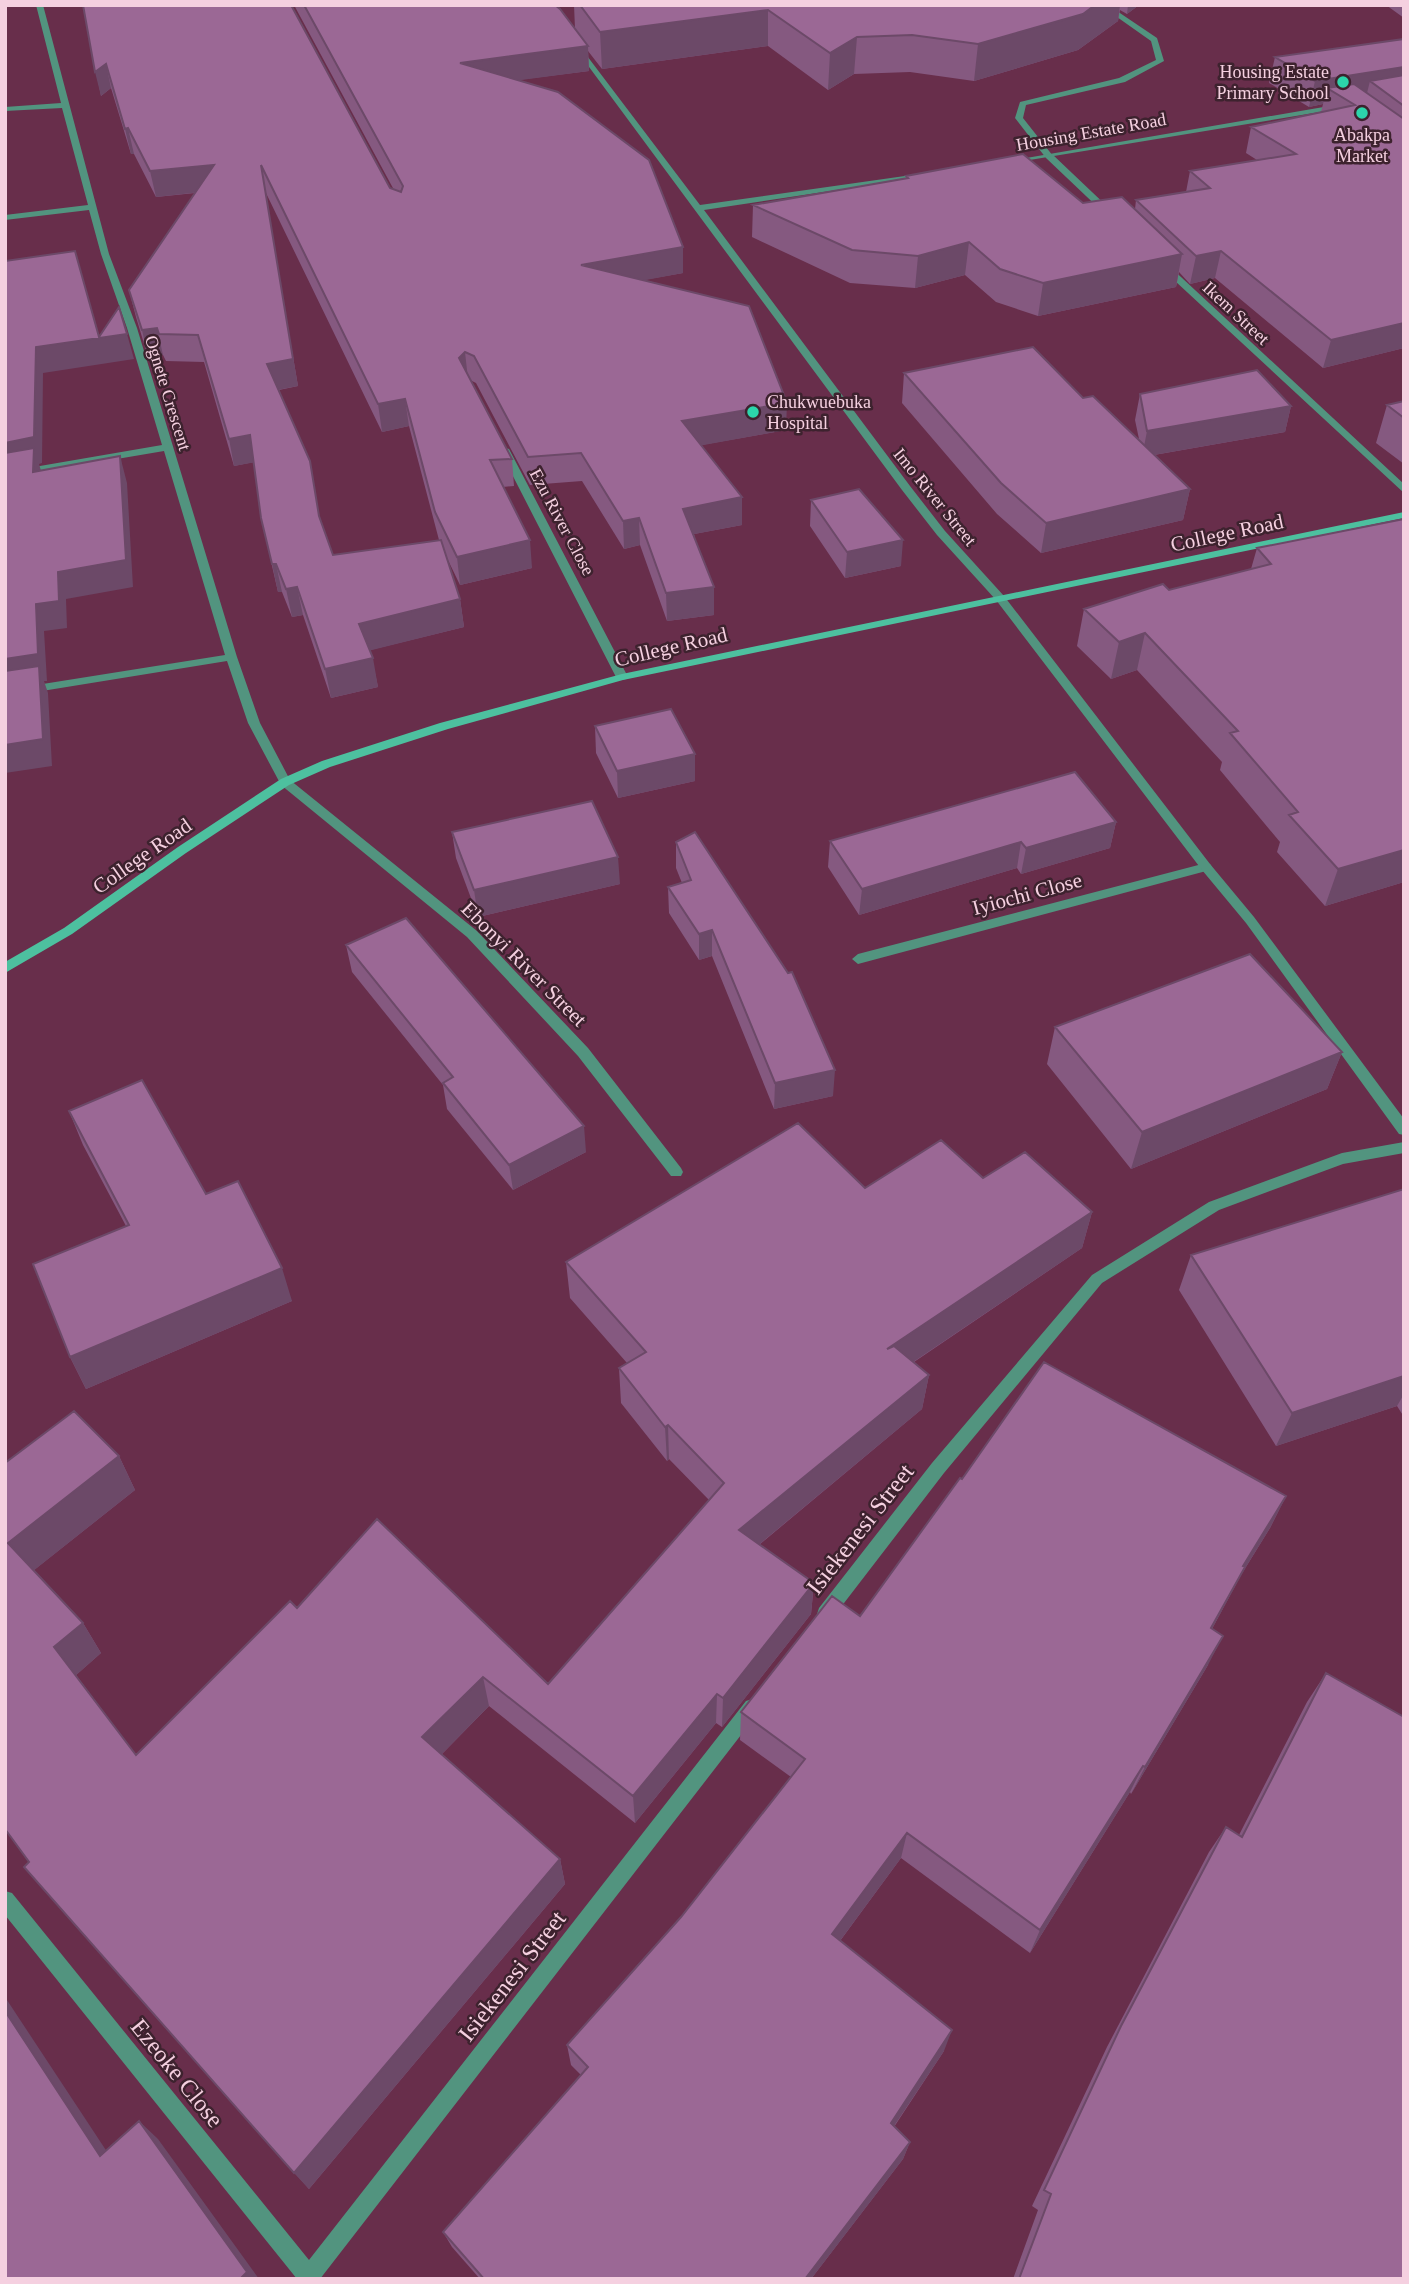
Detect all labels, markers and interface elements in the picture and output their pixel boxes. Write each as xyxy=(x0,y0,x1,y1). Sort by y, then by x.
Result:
place label: Housing Estate Primary School xyxy=(1217,62,1329,103)
marker: Housing Estate Primary School xyxy=(1335,74,1351,90)
marker: Abakpa Market xyxy=(1354,105,1370,121)
street label: Housing Estate Road xyxy=(1014,109,1168,155)
place label: Abakpa Market xyxy=(1334,125,1390,166)
street label: Ikem Street xyxy=(1199,277,1273,349)
street label: Ognete Crescent xyxy=(141,333,195,453)
place label: Chukwuebuka Hospital xyxy=(767,392,871,433)
marker: Chukwuebuka Hospital xyxy=(745,404,761,420)
street label: Imo River Street xyxy=(889,444,981,550)
street label: Ezu River Close xyxy=(525,465,599,579)
street label: College Road xyxy=(1168,509,1286,557)
street label: College Road xyxy=(612,622,730,672)
street label: College Road xyxy=(88,813,196,899)
street label: Iyiochi Close xyxy=(970,868,1084,920)
street label: Ebonyi River Street xyxy=(457,897,592,1032)
street label: Isiekenesi Street xyxy=(801,1459,919,1599)
street label: Isiekenesi Street xyxy=(453,1906,571,2046)
street label: Ezeoke Close xyxy=(126,2014,228,2132)

